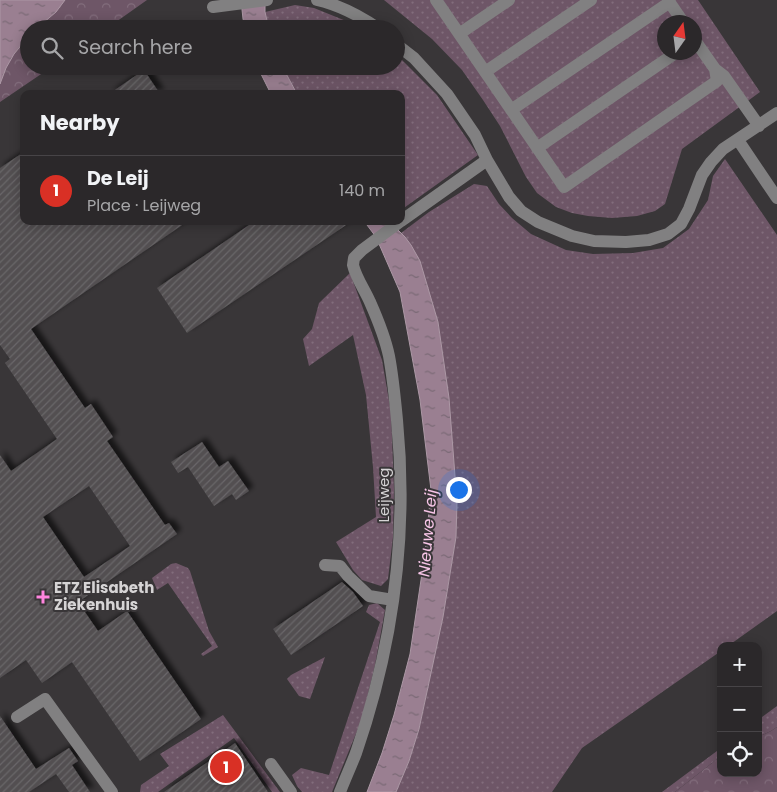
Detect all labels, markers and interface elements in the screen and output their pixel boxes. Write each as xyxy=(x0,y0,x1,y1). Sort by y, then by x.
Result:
north arrow xyxy=(657,15,702,60)
search box xyxy=(20,20,405,75)
icon: search xyxy=(38,34,66,62)
text: Search here xyxy=(78,34,192,61)
text: Nearby xyxy=(40,108,120,137)
text: De Leij xyxy=(87,165,149,192)
text: 1 xyxy=(53,179,59,202)
text: 140 m xyxy=(339,179,385,202)
text: Place · Leijweg xyxy=(87,194,201,217)
street label: Leijweg xyxy=(373,468,394,522)
your location xyxy=(446,477,472,503)
water label: Nieuwe Leij xyxy=(412,487,443,578)
place label: ETZ Elisabeth Ziekenhuis xyxy=(54,577,154,615)
marker: ETZ Elisabeth Ziekenhuis xyxy=(36,590,50,604)
map controls xyxy=(717,642,762,777)
button: + xyxy=(717,642,762,687)
button: − xyxy=(717,687,762,732)
button: locate xyxy=(717,732,762,777)
pin: 1 xyxy=(210,748,242,786)

